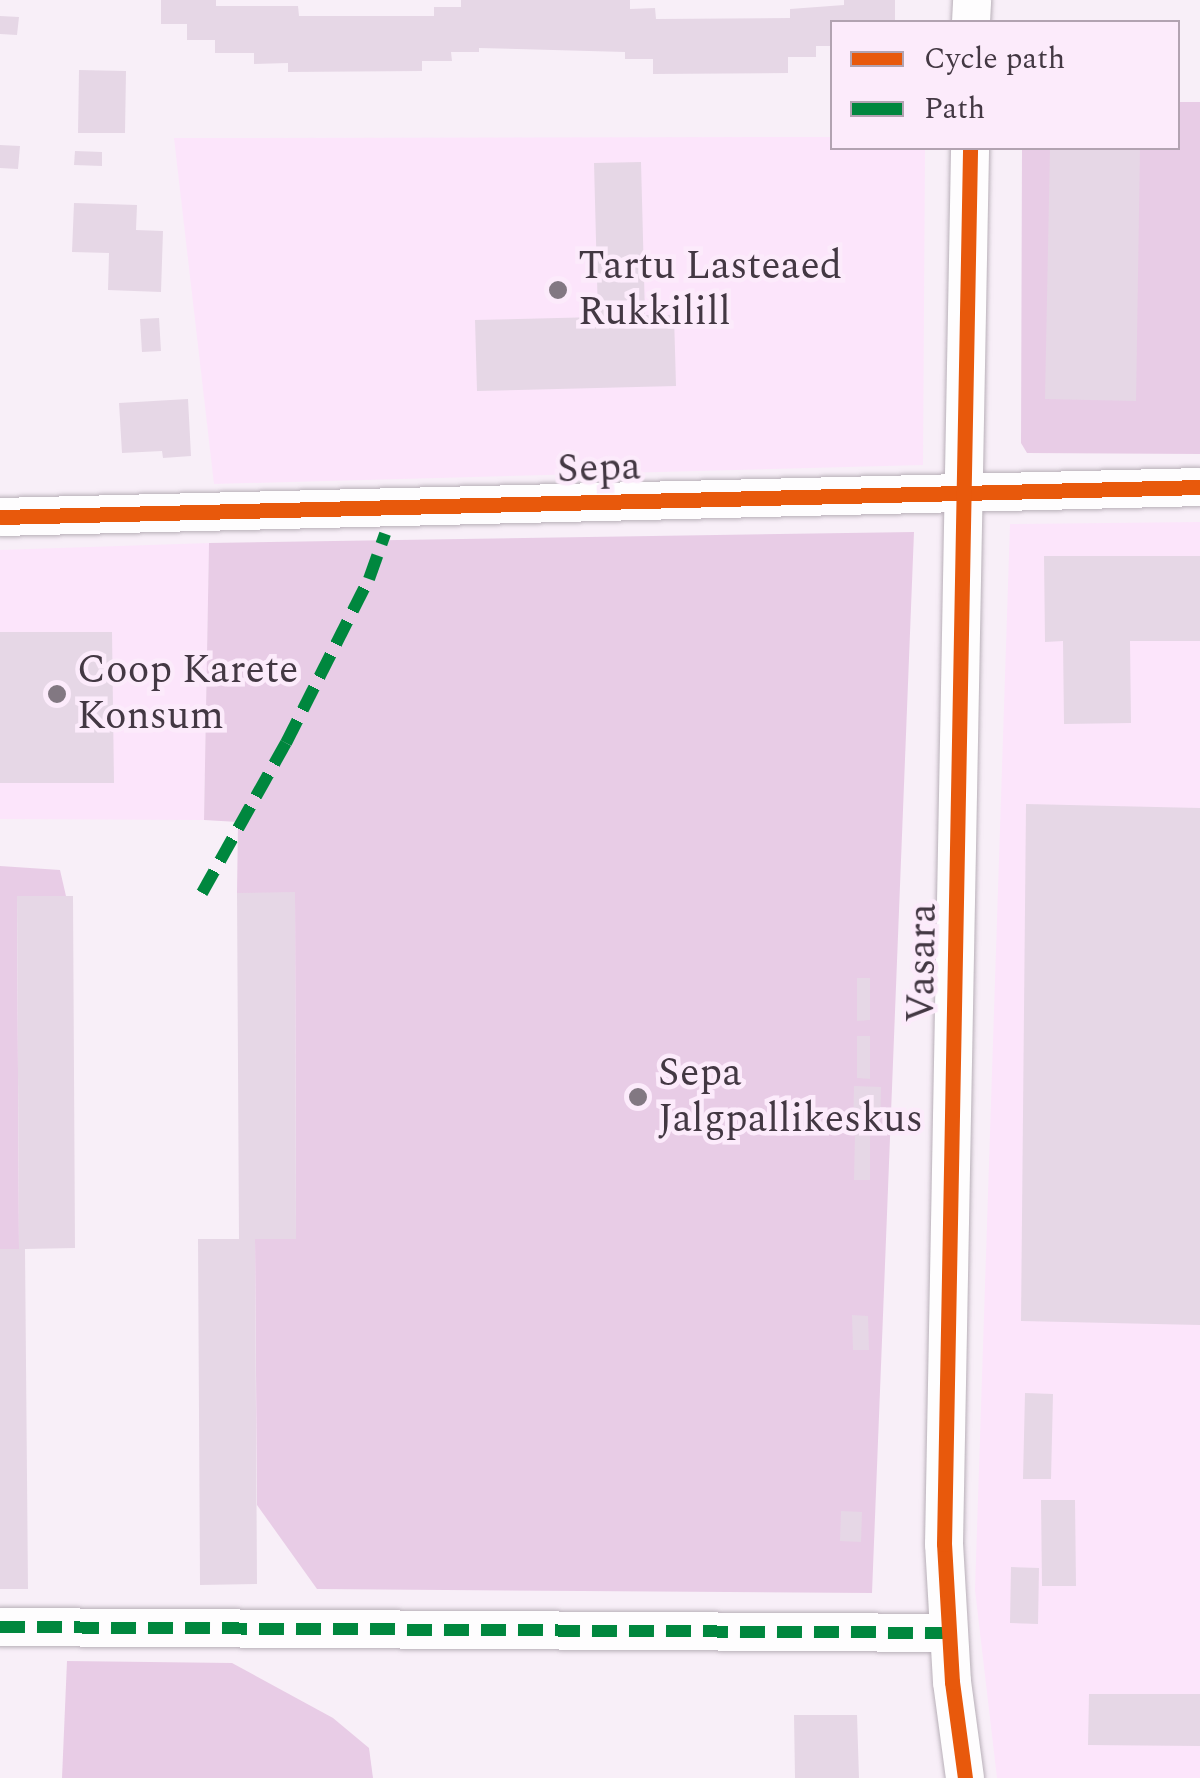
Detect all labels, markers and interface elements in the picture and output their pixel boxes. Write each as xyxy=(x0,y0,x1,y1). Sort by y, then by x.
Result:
legend xyxy=(830,20,1180,150)
text: Cycle path xyxy=(924,36,1065,82)
text: Path xyxy=(924,86,985,132)
place label: Tartu Lasteaed Rukkilill xyxy=(578,243,842,337)
marker: Tartu Lasteaed Rukkilill xyxy=(547,279,569,301)
street label: Sepa xyxy=(556,444,642,494)
place label: Coop Karete Konsum xyxy=(77,647,298,741)
marker: Coop Karete Konsum xyxy=(46,683,68,705)
street label: Vasara xyxy=(898,903,948,1023)
place label: Sepa Jalgpallikeskus xyxy=(658,1050,923,1144)
marker: Sepa Jalgpallikeskus xyxy=(627,1086,649,1108)

